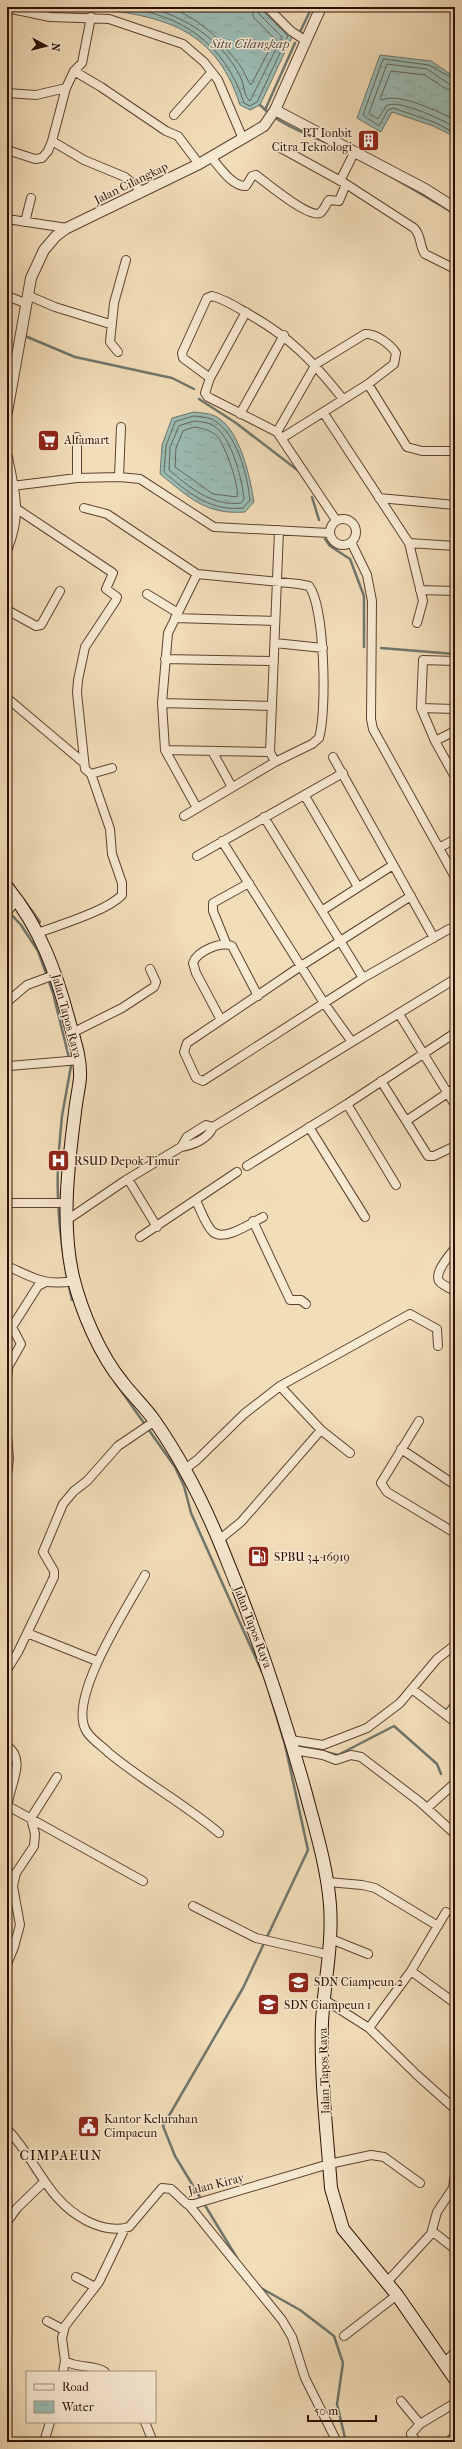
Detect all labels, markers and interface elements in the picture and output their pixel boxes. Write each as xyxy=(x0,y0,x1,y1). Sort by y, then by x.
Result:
north arrow xyxy=(26,26,66,66)
water label: Situ Cilangkap xyxy=(209,36,290,51)
text: N xyxy=(48,42,62,53)
place label: PT Ionbit Citra Teknologi xyxy=(272,126,353,154)
building icon: PT Ionbit Citra Teknologi xyxy=(355,127,381,153)
street label: Jalan Cilangkap xyxy=(91,159,171,207)
supermarket icon: Alfamart xyxy=(35,427,61,453)
place label: Alfamart xyxy=(63,433,110,447)
street label: Jalan Tapos Raya xyxy=(49,971,85,1060)
hospital icon: RSUD Depok Timur xyxy=(46,1148,72,1174)
place label: RSUD Depok Timur xyxy=(74,1154,180,1168)
fuel station icon: SPBU 34-16919 xyxy=(245,1544,271,1570)
place label: SPBU 34-16919 xyxy=(274,1550,350,1564)
street label: Jalan Tapos Raya xyxy=(231,1583,275,1670)
school or university icon: SDN Ciampeun 2 xyxy=(286,1969,312,1995)
place label: SDN Ciampeun 2 xyxy=(314,1975,403,1989)
school or university icon: SDN Ciampeun 1 xyxy=(256,1992,282,2018)
place label: SDN Ciampeun 1 xyxy=(284,1998,371,2012)
street label: Jalan Tapos Raya xyxy=(315,2027,333,2115)
place label: Kantor Kelurahan Cimpaeun xyxy=(104,2112,198,2140)
public building icon: Kantor Kelurahan Cimpaeun xyxy=(76,2113,102,2139)
district label: CIMPAEUN xyxy=(20,2147,102,2164)
street label: Jalan Kiray xyxy=(186,2170,246,2198)
legend xyxy=(26,2371,156,2423)
text: Road xyxy=(62,2380,89,2394)
scale bar xyxy=(308,2397,376,2423)
text: Water xyxy=(61,2400,95,2414)
text: 50 m xyxy=(314,2404,338,2418)

